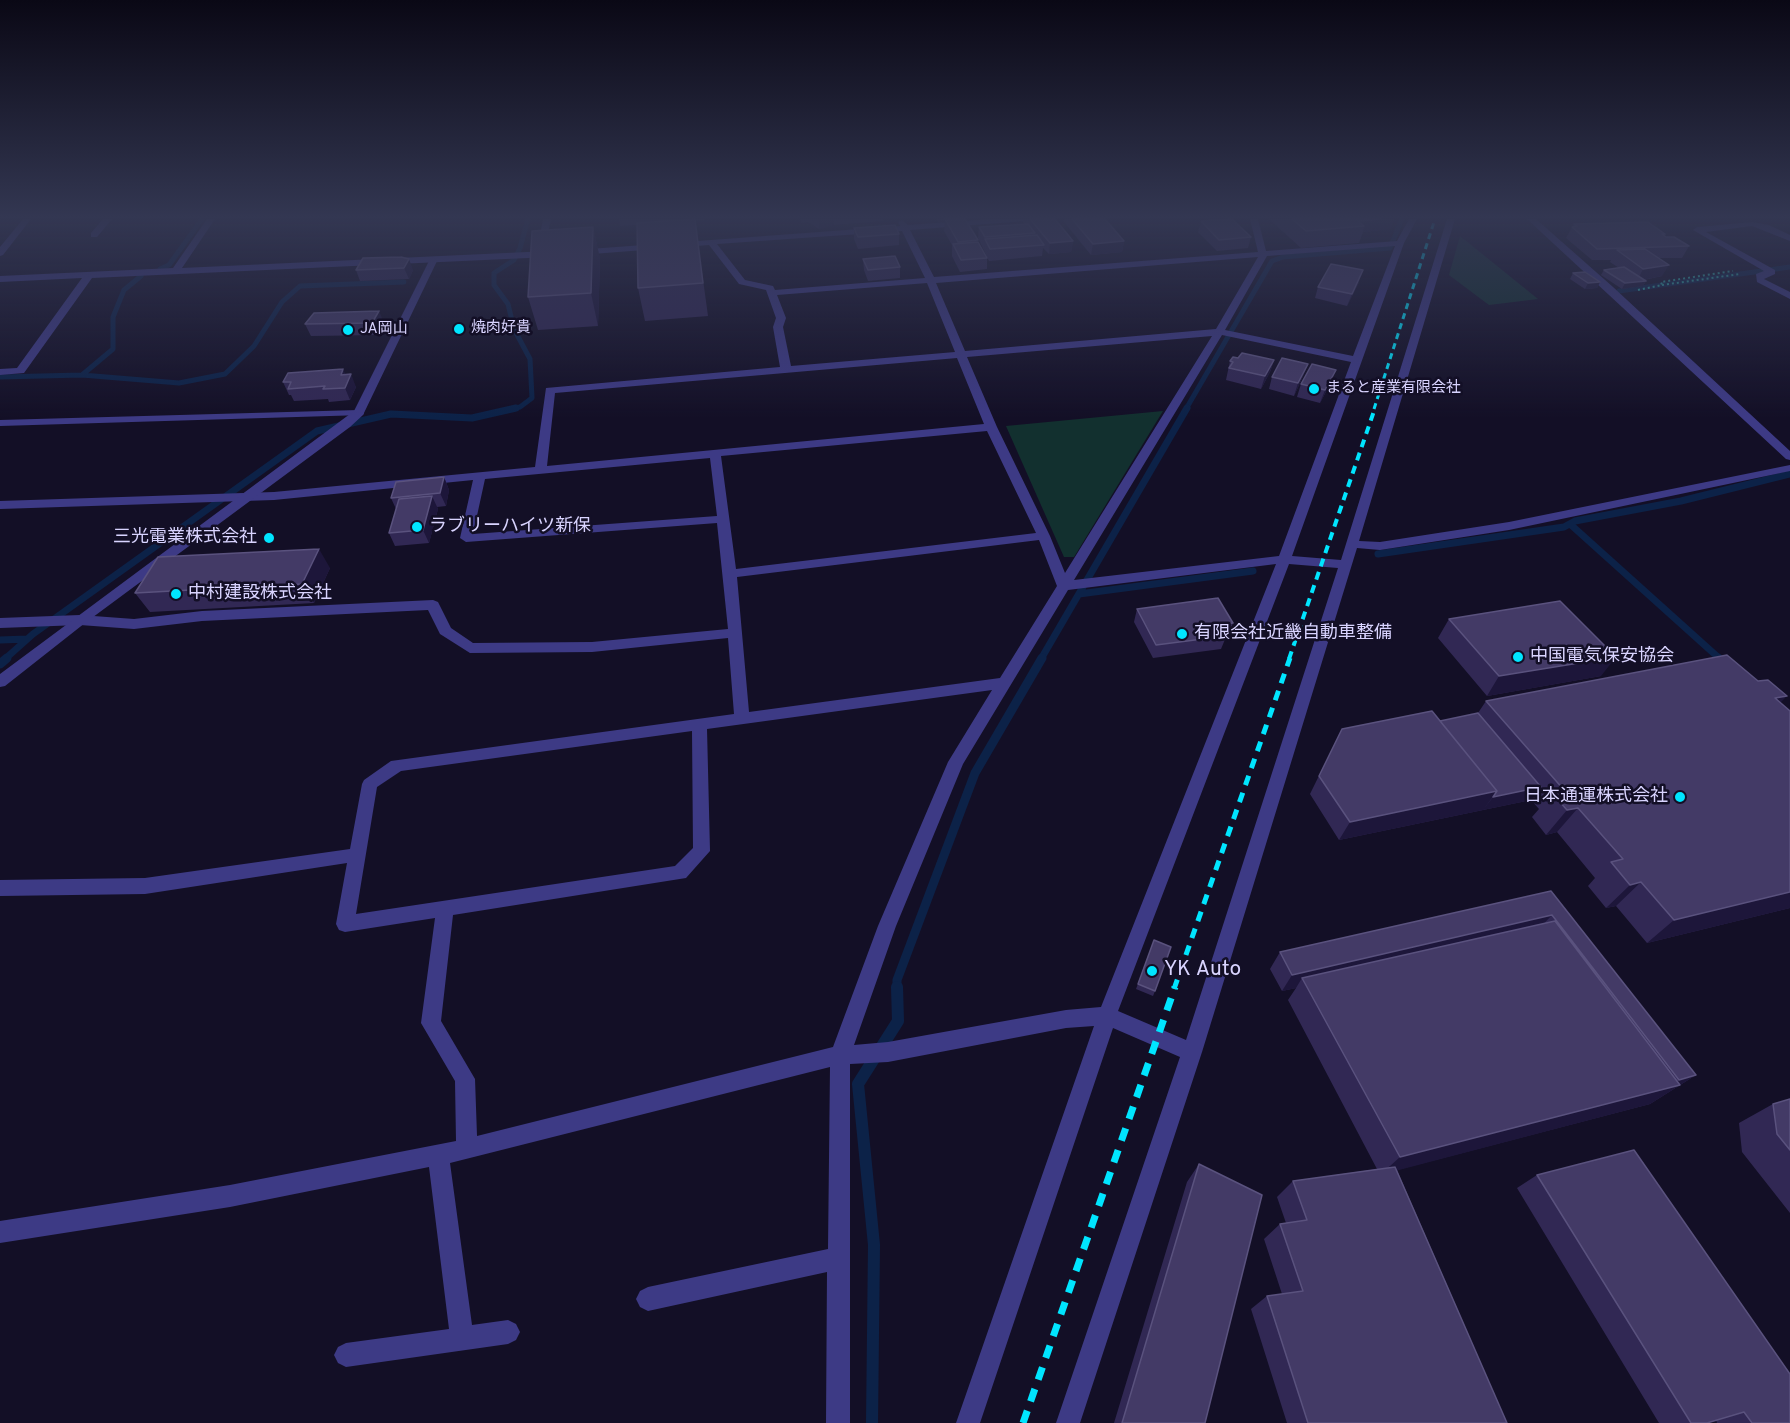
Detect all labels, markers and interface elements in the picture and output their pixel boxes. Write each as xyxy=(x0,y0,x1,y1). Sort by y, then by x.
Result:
place label: 焼肉好貴 xyxy=(471,320,531,338)
place label: JA岡山 xyxy=(360,321,408,339)
marker: 焼肉好貴 xyxy=(452,322,466,336)
marker: JA岡山 xyxy=(341,323,355,337)
place label: まると産業有限会社 xyxy=(1326,380,1461,398)
marker: まると産業有限会社 xyxy=(1307,382,1321,396)
place label: ラブリーハイツ新保 xyxy=(429,516,591,538)
marker: ラブリーハイツ新保 xyxy=(410,520,424,534)
place label: 三光電業株式会社 xyxy=(113,527,257,549)
marker: 三光電業株式会社 xyxy=(262,531,276,545)
place label: 中村建設株式会社 xyxy=(188,583,332,605)
marker: 中村建設株式会社 xyxy=(169,587,183,601)
place label: 有限会社近畿自動車整備 xyxy=(1194,623,1392,645)
marker: 有限会社近畿自動車整備 xyxy=(1175,627,1189,641)
place label: 中国電気保安協会 xyxy=(1530,646,1674,668)
marker: 中国電気保安協会 xyxy=(1511,650,1525,664)
place label: 日本通運株式会社 xyxy=(1524,786,1668,808)
marker: 日本通運株式会社 xyxy=(1673,790,1687,804)
place label: YK Auto xyxy=(1164,958,1241,984)
marker: YK Auto xyxy=(1145,964,1159,978)

